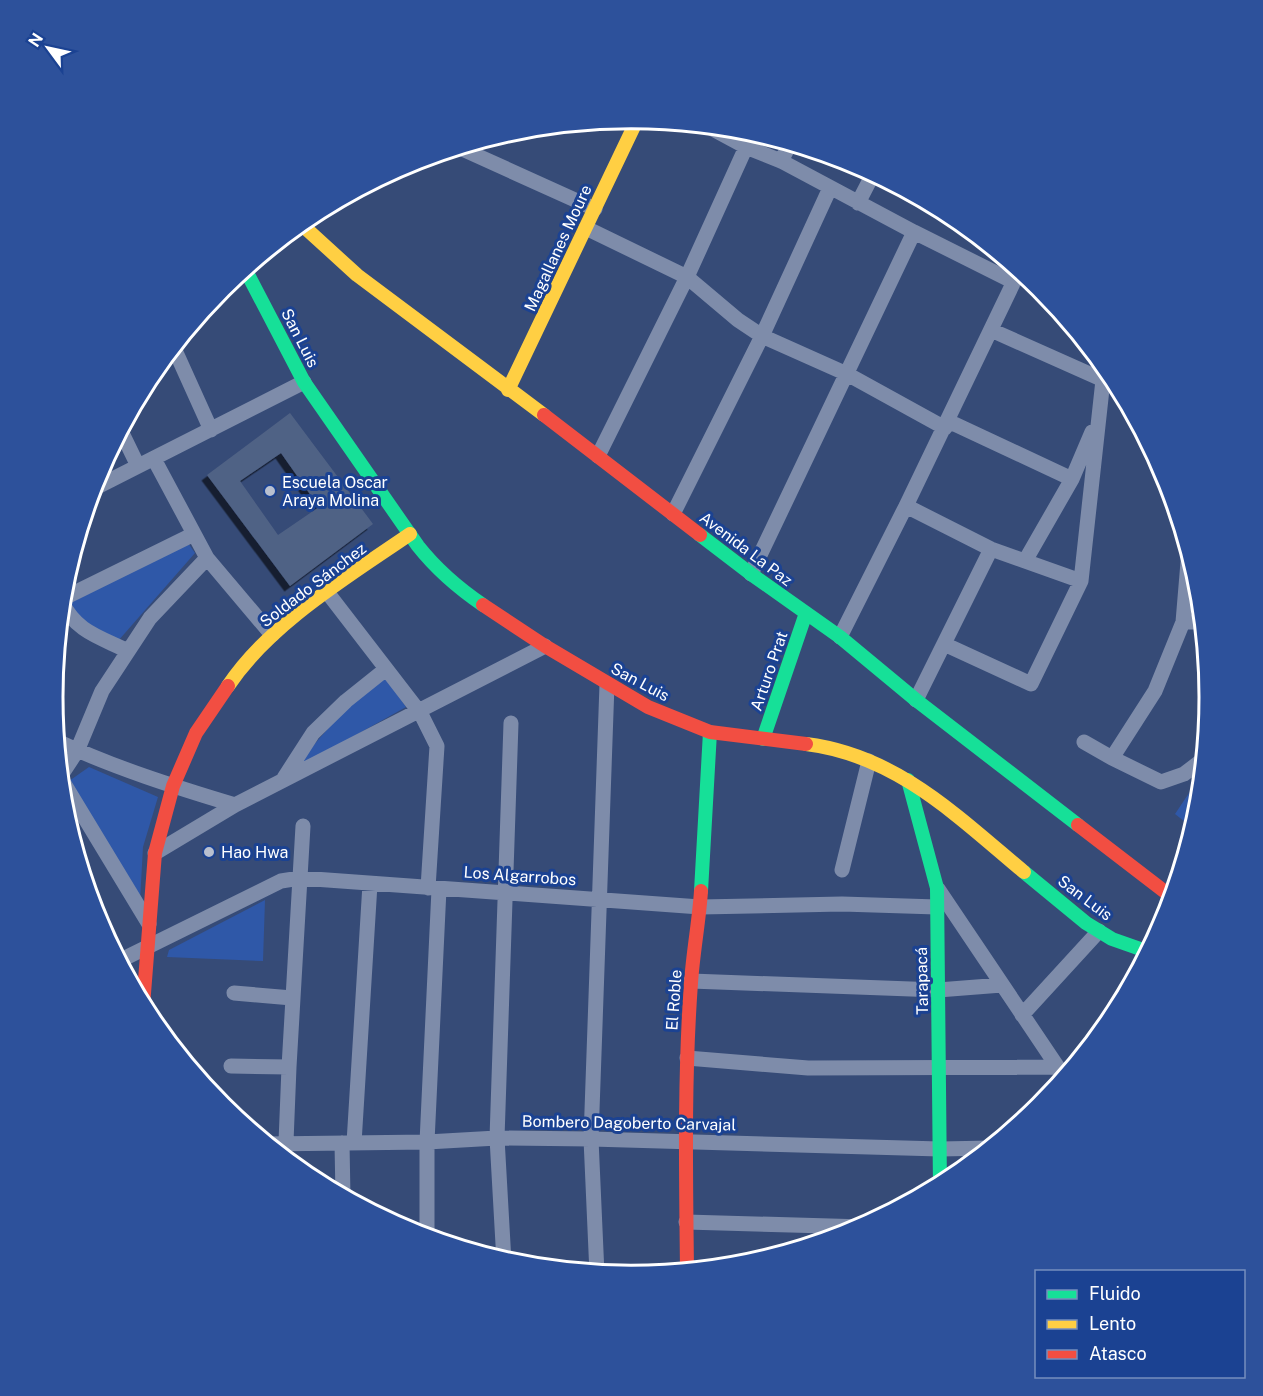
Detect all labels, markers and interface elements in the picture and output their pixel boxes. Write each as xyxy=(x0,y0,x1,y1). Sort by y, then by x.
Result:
north arrow xyxy=(18,18,78,78)
text: N xyxy=(24,30,47,51)
street label: Magallanes Moure xyxy=(520,182,596,314)
street label: San Luis xyxy=(277,305,323,371)
place label: Escuela Oscar Araya Molina xyxy=(282,473,388,510)
marker: Escuela Oscar Araya Molina xyxy=(263,484,277,498)
street label: Avenida La Paz xyxy=(696,508,796,590)
street label: Soldado Sánchez xyxy=(256,539,370,631)
street label: Arturo Prat xyxy=(747,629,791,713)
street label: San Luis xyxy=(608,659,672,705)
place label: Hao Hwa xyxy=(221,843,288,862)
marker: Hao Hwa xyxy=(202,845,216,859)
street label: Los Algarrobos xyxy=(463,863,577,889)
street label: San Luis xyxy=(1054,871,1116,925)
street label: Tarapacá xyxy=(912,947,932,1015)
street label: El Roble xyxy=(662,969,686,1031)
street label: Bombero Dagoberto Carvajal xyxy=(522,1112,736,1134)
legend xyxy=(1035,1270,1245,1378)
text: Fluido xyxy=(1089,1283,1141,1304)
text: Lento xyxy=(1089,1313,1136,1334)
text: Atasco xyxy=(1089,1343,1147,1364)

